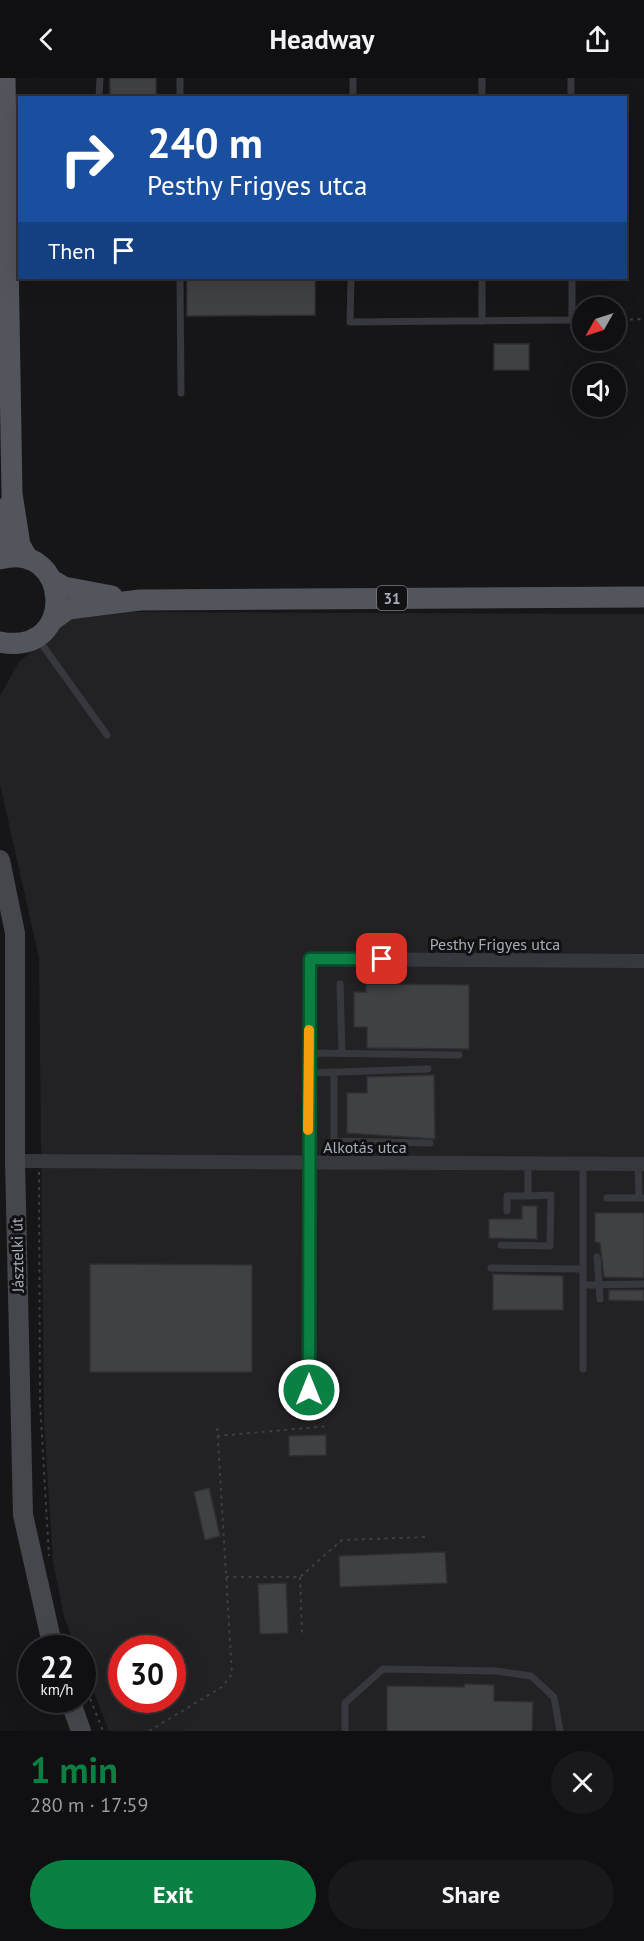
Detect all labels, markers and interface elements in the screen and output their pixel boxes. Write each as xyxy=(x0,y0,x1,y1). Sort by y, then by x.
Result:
text: Headway xyxy=(269,22,375,56)
icon: back xyxy=(30,23,63,56)
icon: share xyxy=(581,23,614,56)
text: 240 m xyxy=(147,115,263,170)
icon: right xyxy=(48,120,126,198)
text: Pesthy Frigyes utca xyxy=(147,168,367,202)
icon: arrive xyxy=(107,234,140,267)
text: Then xyxy=(48,237,95,265)
north arrow xyxy=(572,297,626,351)
map controls xyxy=(572,297,626,417)
button: sound xyxy=(572,363,626,417)
road number: 31 xyxy=(377,586,407,610)
pin xyxy=(356,933,407,984)
street label: Pesthy Frigyes utca xyxy=(430,934,560,954)
icon: arrive xyxy=(365,942,398,975)
street label: Alkotás utca xyxy=(323,1137,407,1157)
street label: Jásztelki út xyxy=(6,1217,28,1294)
position arrow xyxy=(277,1358,341,1422)
speed limit sign: 30 xyxy=(108,1635,186,1713)
text: 22 xyxy=(40,1647,74,1686)
text: km/h xyxy=(41,1680,73,1699)
text: 1 min xyxy=(30,1746,118,1793)
button: close xyxy=(551,1751,614,1814)
text: 280 m · 17:59 xyxy=(30,1792,148,1818)
button: Exit xyxy=(30,1860,316,1929)
button: Share xyxy=(328,1860,614,1929)

